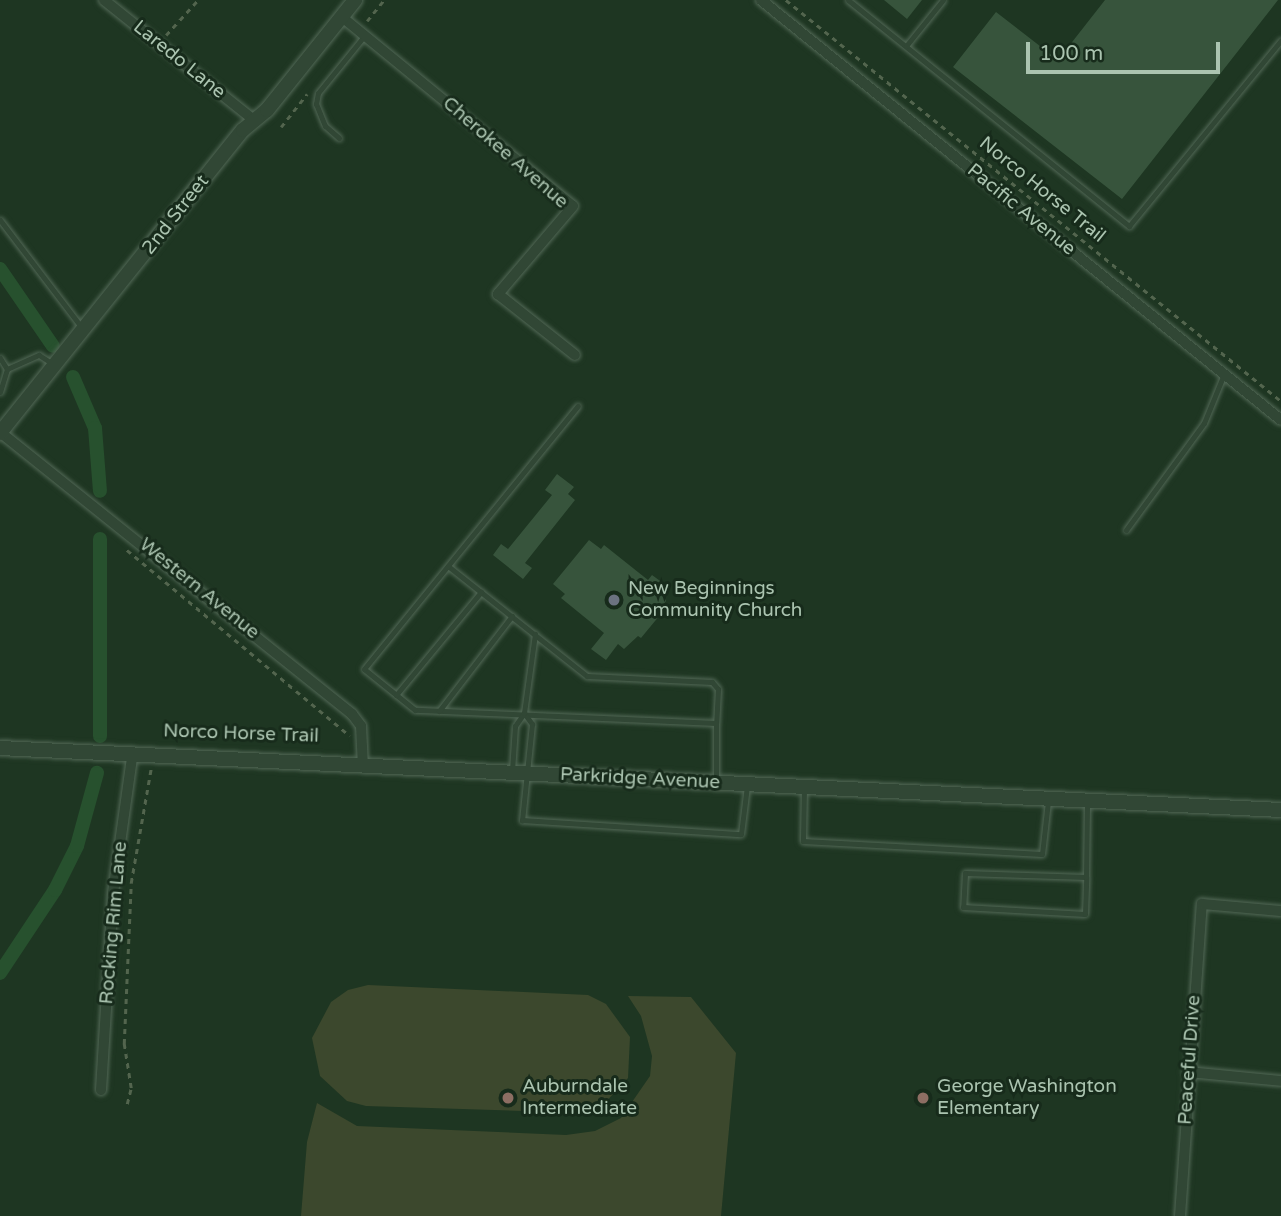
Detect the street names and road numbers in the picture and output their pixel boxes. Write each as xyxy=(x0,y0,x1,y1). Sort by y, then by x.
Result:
street label: Laredo Lane xyxy=(128,16,230,104)
street label: Cherokee Avenue xyxy=(438,92,572,214)
street label: Norco Horse Trail xyxy=(974,132,1110,248)
street label: Pacific Avenue xyxy=(962,159,1080,261)
street label: 2nd Street xyxy=(138,171,214,259)
street label: Western Avenue xyxy=(134,534,264,644)
street label: Norco Horse Trail xyxy=(163,720,319,748)
street label: Parkridge Avenue xyxy=(559,763,721,795)
street label: Rocking Rim Lane xyxy=(96,841,132,1005)
street label: Peaceful Drive xyxy=(1174,994,1206,1126)

